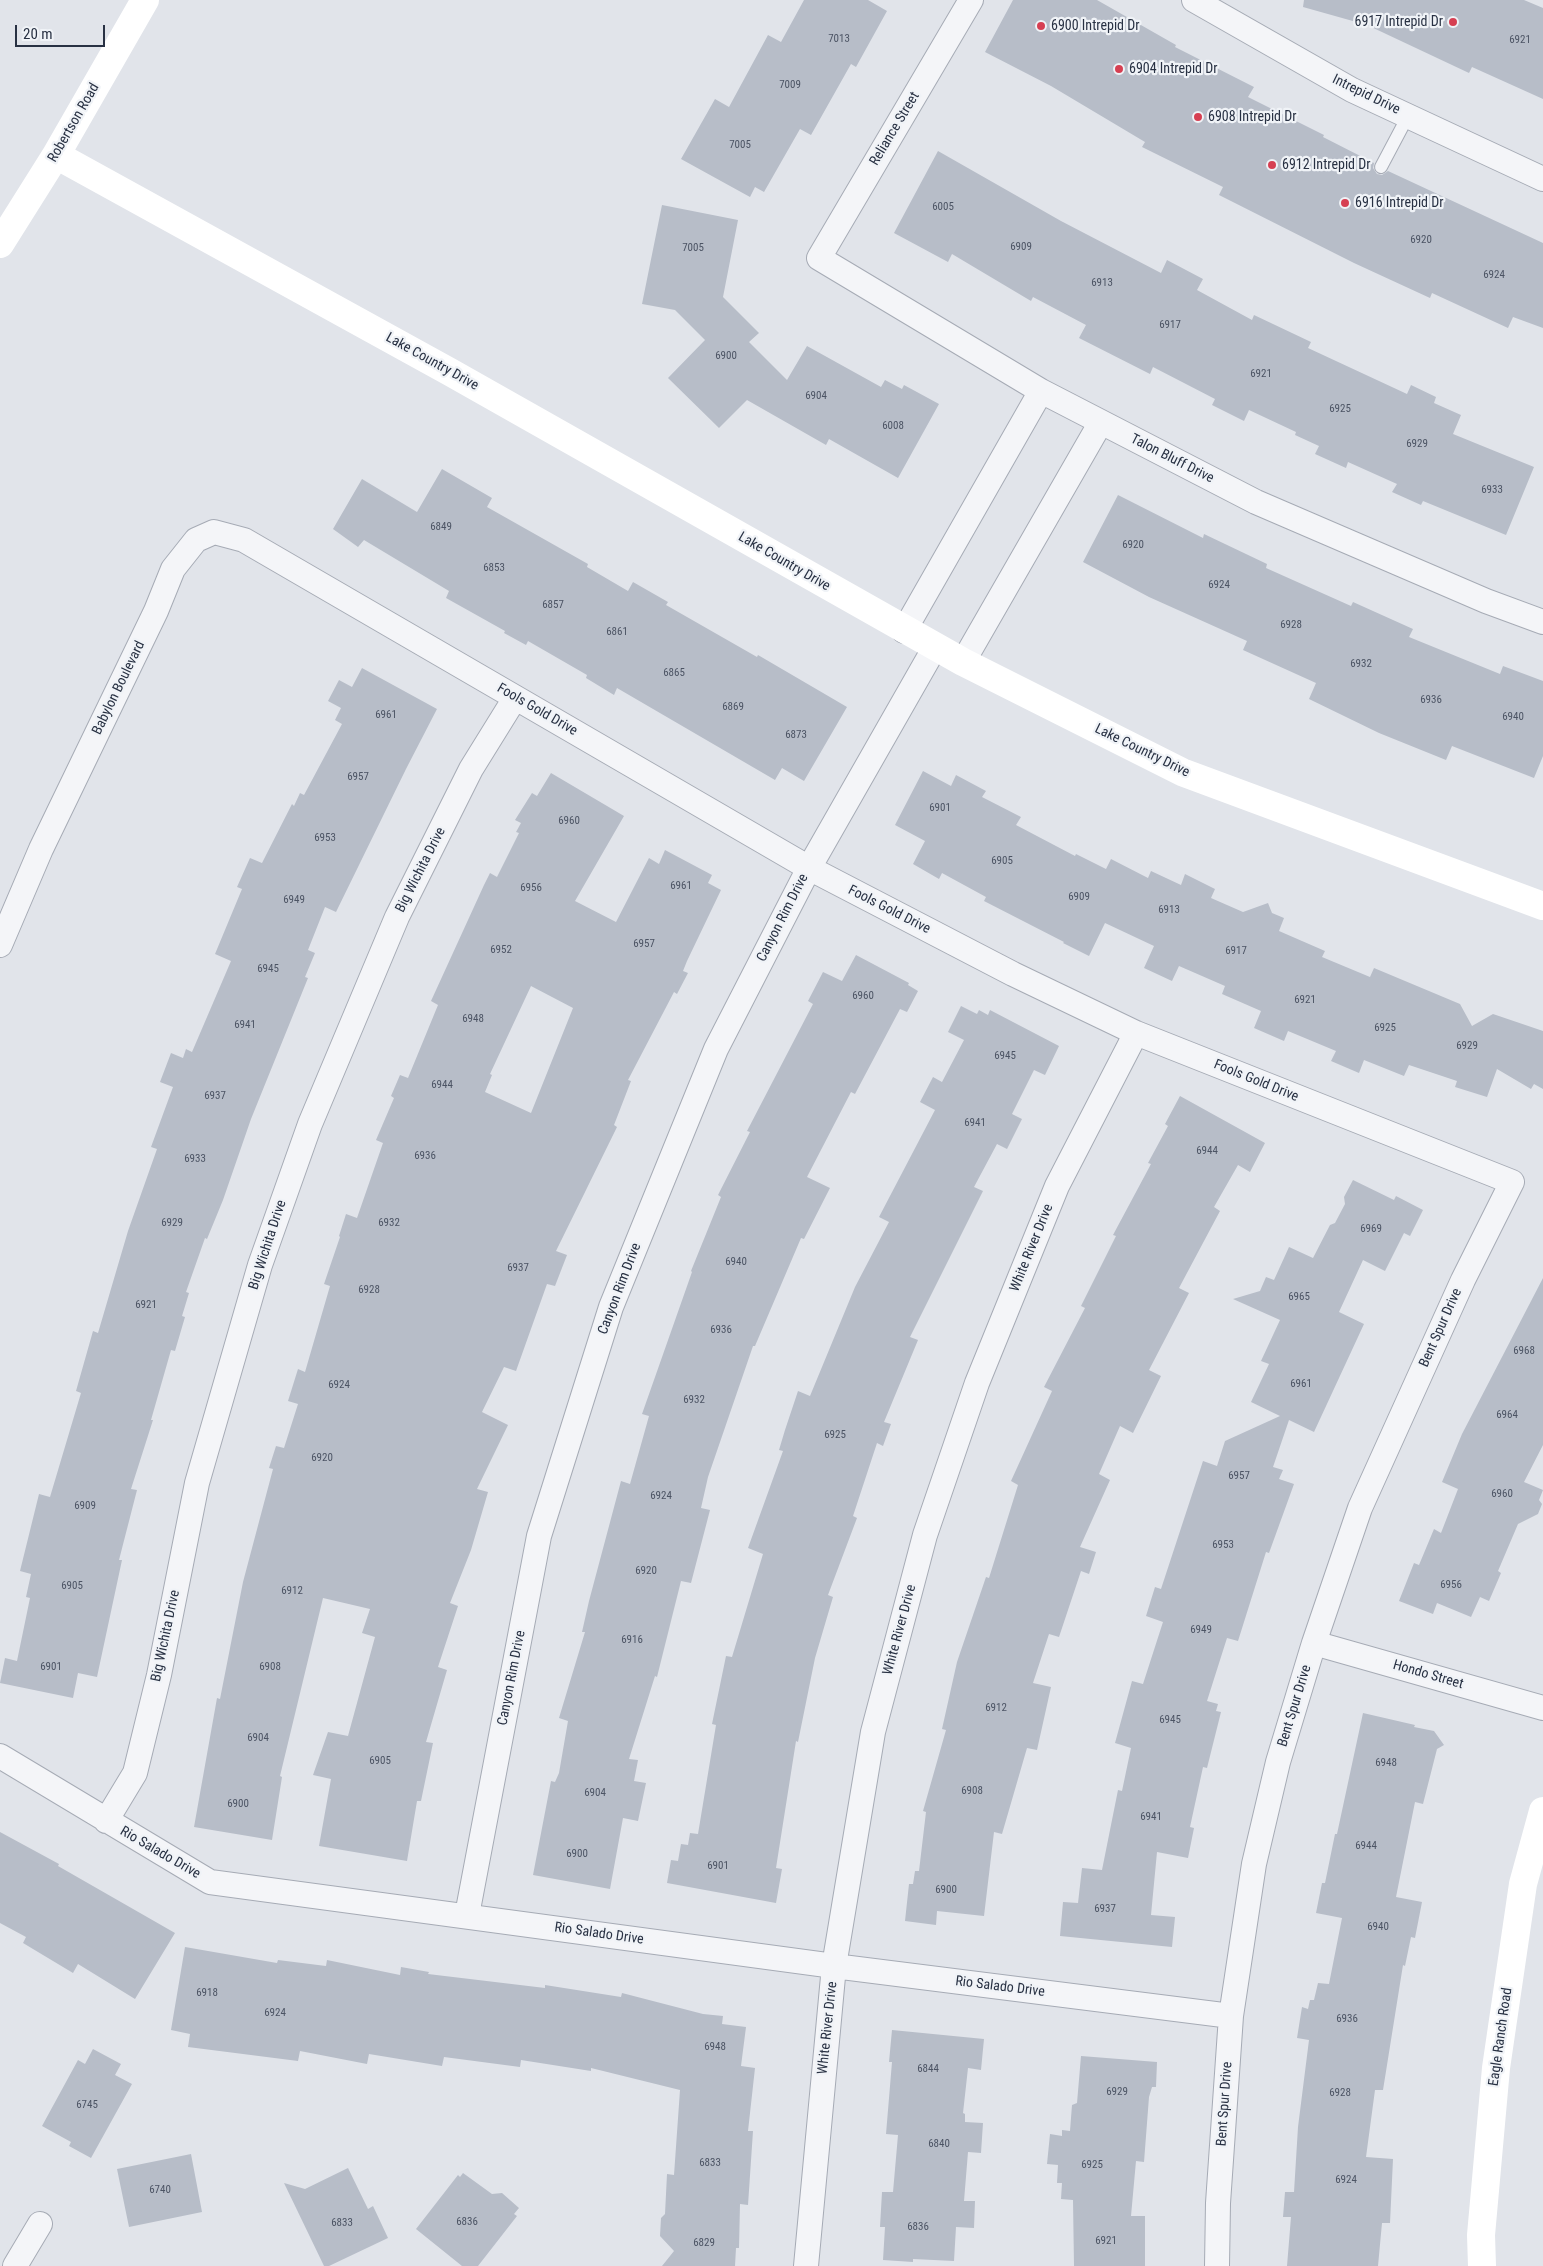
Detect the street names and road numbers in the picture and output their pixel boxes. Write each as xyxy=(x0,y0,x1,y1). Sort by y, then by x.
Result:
street label: Intrepid Drive xyxy=(1329,71,1403,119)
street label: Robertson Road xyxy=(45,81,103,165)
street label: Reliance Street xyxy=(866,89,924,169)
street label: Lake Country Drive xyxy=(383,330,481,394)
street label: Talon Bluff Drive xyxy=(1128,431,1216,487)
street label: Lake Country Drive xyxy=(735,529,833,595)
street label: Babylon Boulevard xyxy=(89,638,149,738)
street label: Fools Gold Drive xyxy=(494,680,580,740)
street label: Lake Country Drive xyxy=(1092,721,1192,781)
street label: Big Wichita Drive xyxy=(392,825,450,915)
street label: Canyon Rim Drive xyxy=(754,871,812,965)
street label: Fools Gold Drive xyxy=(845,882,933,938)
street label: Fools Gold Drive xyxy=(1211,1056,1301,1106)
street label: Big Wichita Drive xyxy=(246,1198,290,1292)
street label: White River Drive xyxy=(1007,1202,1057,1294)
street label: Canyon Rim Drive xyxy=(595,1241,645,1337)
street label: Bent Spur Drive xyxy=(1416,1286,1466,1370)
street label: White River Drive xyxy=(880,1583,920,1677)
street label: Big Wichita Drive xyxy=(148,1589,184,1683)
street label: Canyon Rim Drive xyxy=(495,1629,529,1727)
street label: Hondo Street xyxy=(1391,1657,1465,1693)
street label: Bent Spur Drive xyxy=(1275,1663,1315,1749)
street label: Rio Salado Drive xyxy=(117,1823,203,1883)
street label: Rio Salado Drive xyxy=(553,1919,645,1949)
street label: Rio Salado Drive xyxy=(954,1973,1046,2001)
street label: White River Drive xyxy=(815,1981,841,2075)
street label: Eagle Ranch Road xyxy=(1486,1987,1516,2087)
street label: Bent Spur Drive xyxy=(1214,2061,1236,2147)

